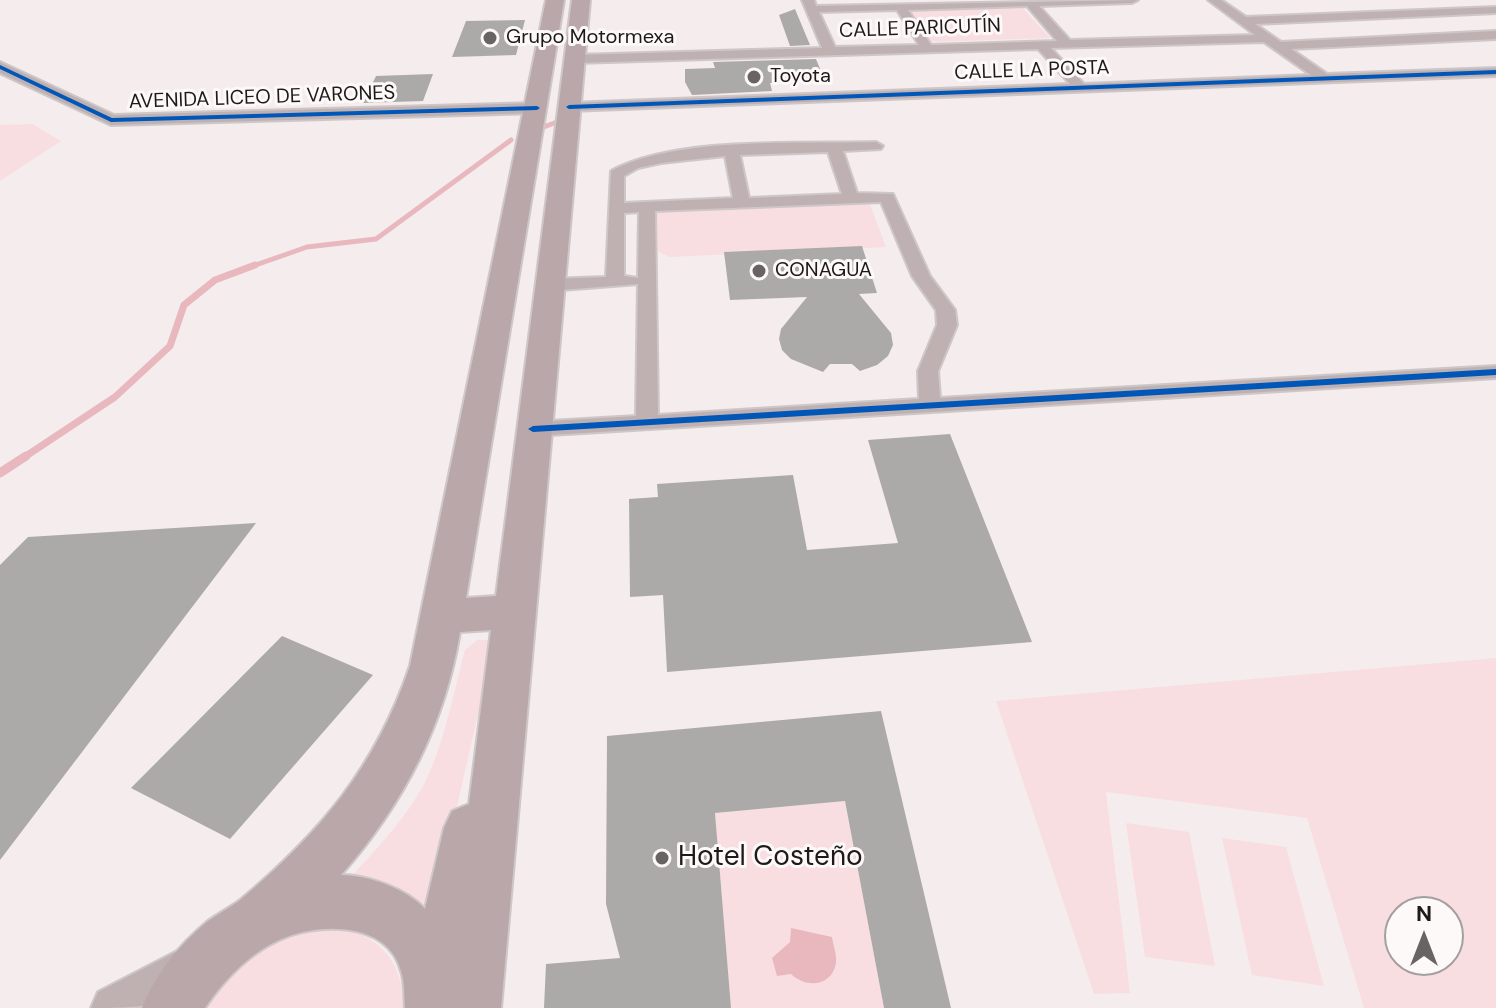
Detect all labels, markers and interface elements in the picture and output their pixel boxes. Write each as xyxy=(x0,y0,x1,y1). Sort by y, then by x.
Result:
street label: CALLE PARICUTÍN xyxy=(839,14,1001,44)
place label: Grupo Motormexa xyxy=(506,26,674,50)
marker: Grupo Motormexa xyxy=(481,29,499,47)
street label: CALLE LA POSTA xyxy=(954,56,1110,86)
place label: Toyota xyxy=(770,65,831,89)
marker: Toyota xyxy=(745,68,763,86)
street label: AVENIDA LICEO DE VARONES xyxy=(128,81,396,115)
place label: CONAGUA xyxy=(775,259,872,283)
marker: CONAGUA xyxy=(750,262,768,280)
place label: Hotel Costeño xyxy=(678,841,863,875)
marker: Hotel Costeño xyxy=(653,849,671,867)
north arrow xyxy=(1384,896,1464,976)
text: N xyxy=(1416,899,1432,928)

